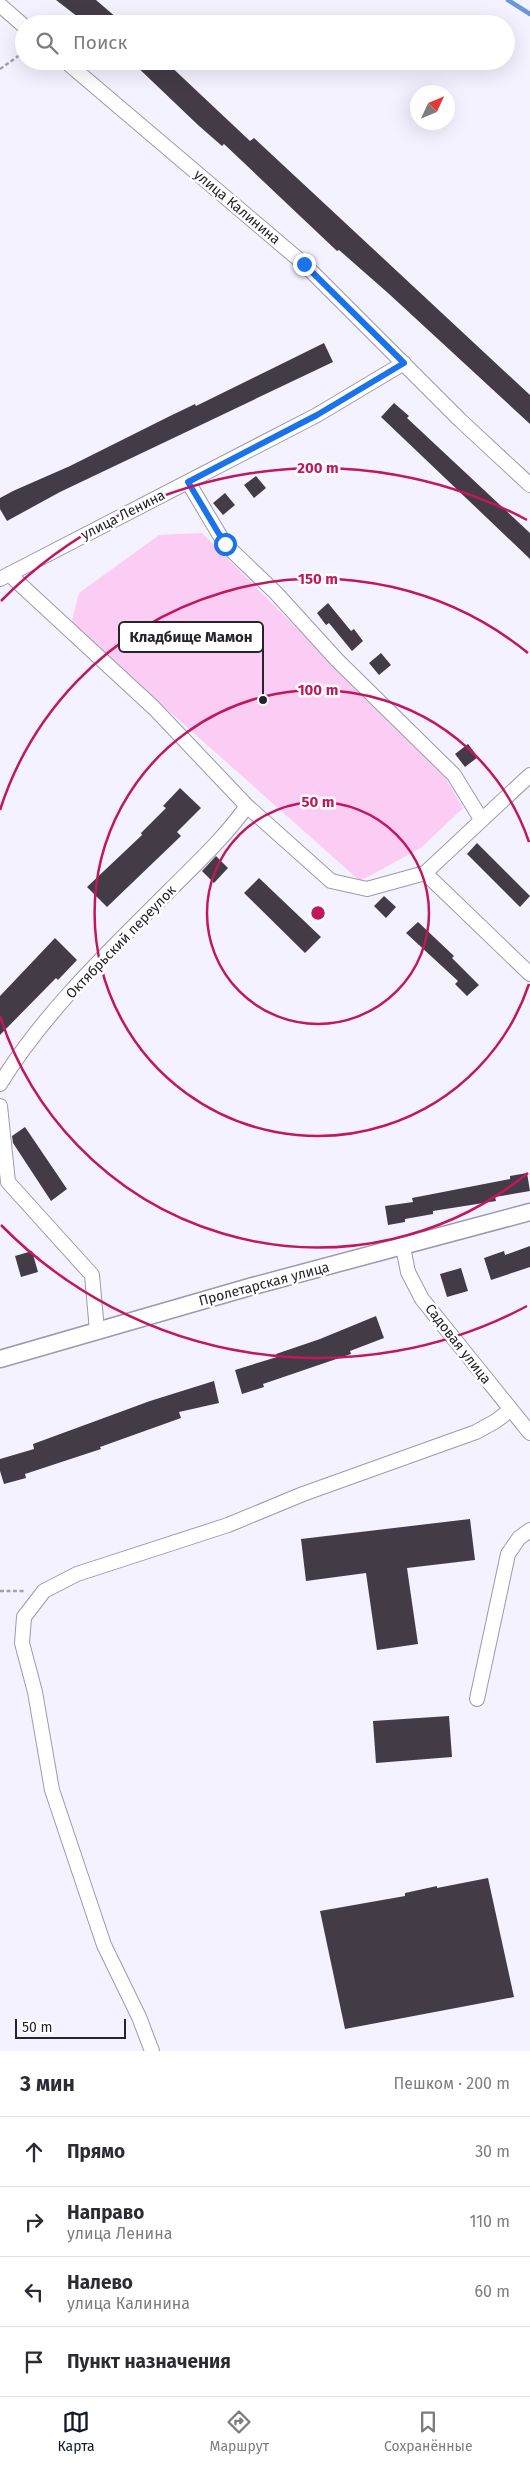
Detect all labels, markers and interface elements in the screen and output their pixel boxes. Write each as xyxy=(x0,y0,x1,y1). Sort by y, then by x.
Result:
search box xyxy=(15,15,515,70)
icon: search xyxy=(33,29,61,57)
text: Поиск xyxy=(73,31,127,54)
north arrow xyxy=(410,85,455,130)
street label: улица Калинина xyxy=(190,166,284,248)
route end xyxy=(293,253,316,276)
text: 200 m xyxy=(297,459,339,477)
street label: улица Ленина xyxy=(78,486,168,544)
route start xyxy=(214,533,237,556)
text: 150 m xyxy=(298,570,338,588)
callout: Кладбище Мамон xyxy=(119,622,263,652)
text: Кладбище Мамон xyxy=(129,628,253,646)
text: 100 m xyxy=(298,681,338,699)
text: 50 m xyxy=(301,793,335,811)
street label: Октябрьский переулок xyxy=(62,881,180,1002)
centre of rings xyxy=(309,904,327,922)
street label: Пролетарская улица xyxy=(197,1258,331,1310)
street label: Садовая улица xyxy=(421,1301,495,1387)
scale bar xyxy=(15,2016,126,2039)
text: 50 m xyxy=(22,2019,53,2036)
text: 3 мин xyxy=(20,2071,75,2097)
text: Пешком · 200 m xyxy=(393,2074,510,2093)
icon: ahead xyxy=(20,2138,48,2166)
text: Прямо xyxy=(67,2140,125,2163)
text: 30 m xyxy=(475,2142,510,2161)
text: Направо xyxy=(67,2201,144,2224)
icon: right xyxy=(20,2208,48,2236)
text: 110 m xyxy=(469,2212,510,2231)
text: улица Ленина xyxy=(67,2224,172,2243)
text: Налево xyxy=(67,2271,133,2294)
icon: left xyxy=(20,2278,48,2306)
text: 60 m xyxy=(475,2282,510,2301)
text: улица Калинина xyxy=(67,2294,190,2313)
icon: arrive xyxy=(20,2348,48,2376)
text: Пункт назначения xyxy=(67,2350,231,2373)
tab: Карта xyxy=(57,2408,95,2455)
tab: Маршрут xyxy=(210,2408,269,2455)
tab: Сохранённые xyxy=(384,2408,473,2455)

